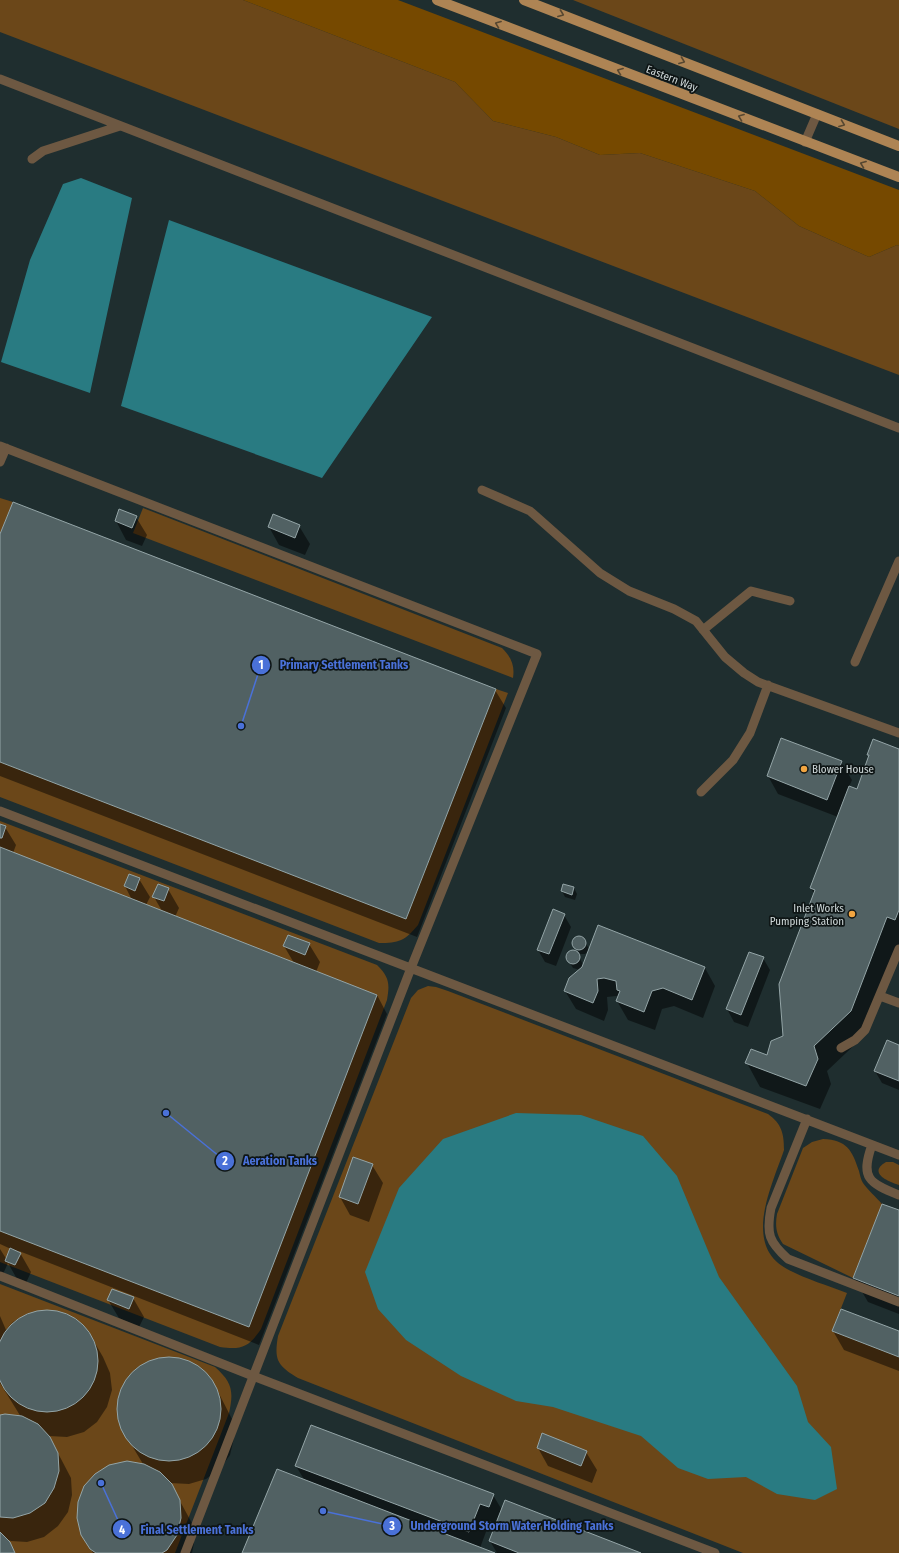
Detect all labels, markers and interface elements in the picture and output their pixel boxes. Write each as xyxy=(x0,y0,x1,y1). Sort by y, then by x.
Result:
one-way arrow xyxy=(557,10,564,18)
one-way arrow xyxy=(495,20,502,28)
one-way arrow xyxy=(678,57,685,65)
street label: Eastern Way xyxy=(644,63,700,94)
one-way arrow xyxy=(616,67,623,75)
one-way arrow xyxy=(738,114,745,122)
one-way arrow xyxy=(839,119,846,127)
one-way arrow xyxy=(859,160,866,168)
callout: Primary Settlement Tanks xyxy=(251,653,416,677)
text: 1 xyxy=(258,658,264,672)
text: Primary Settlement Tanks xyxy=(280,658,409,672)
place label: Blower House xyxy=(812,763,874,776)
marker: Blower House xyxy=(799,764,809,774)
place label: Inlet Works Pumping Station xyxy=(770,902,844,928)
marker: Inlet Works Pumping Station xyxy=(847,909,857,919)
callout: Aeration Tanks xyxy=(215,1149,325,1173)
text: 2 xyxy=(221,1154,228,1168)
text: Aeration Tanks xyxy=(242,1154,318,1168)
callout: Underground Storm Water Holding Tanks xyxy=(382,1514,621,1538)
callout: Final Settlement Tanks xyxy=(112,1517,262,1541)
text: 3 xyxy=(388,1519,395,1533)
text: Underground Storm Water Holding Tanks xyxy=(411,1519,614,1533)
text: 4 xyxy=(119,1523,125,1537)
text: Final Settlement Tanks xyxy=(140,1523,254,1537)

